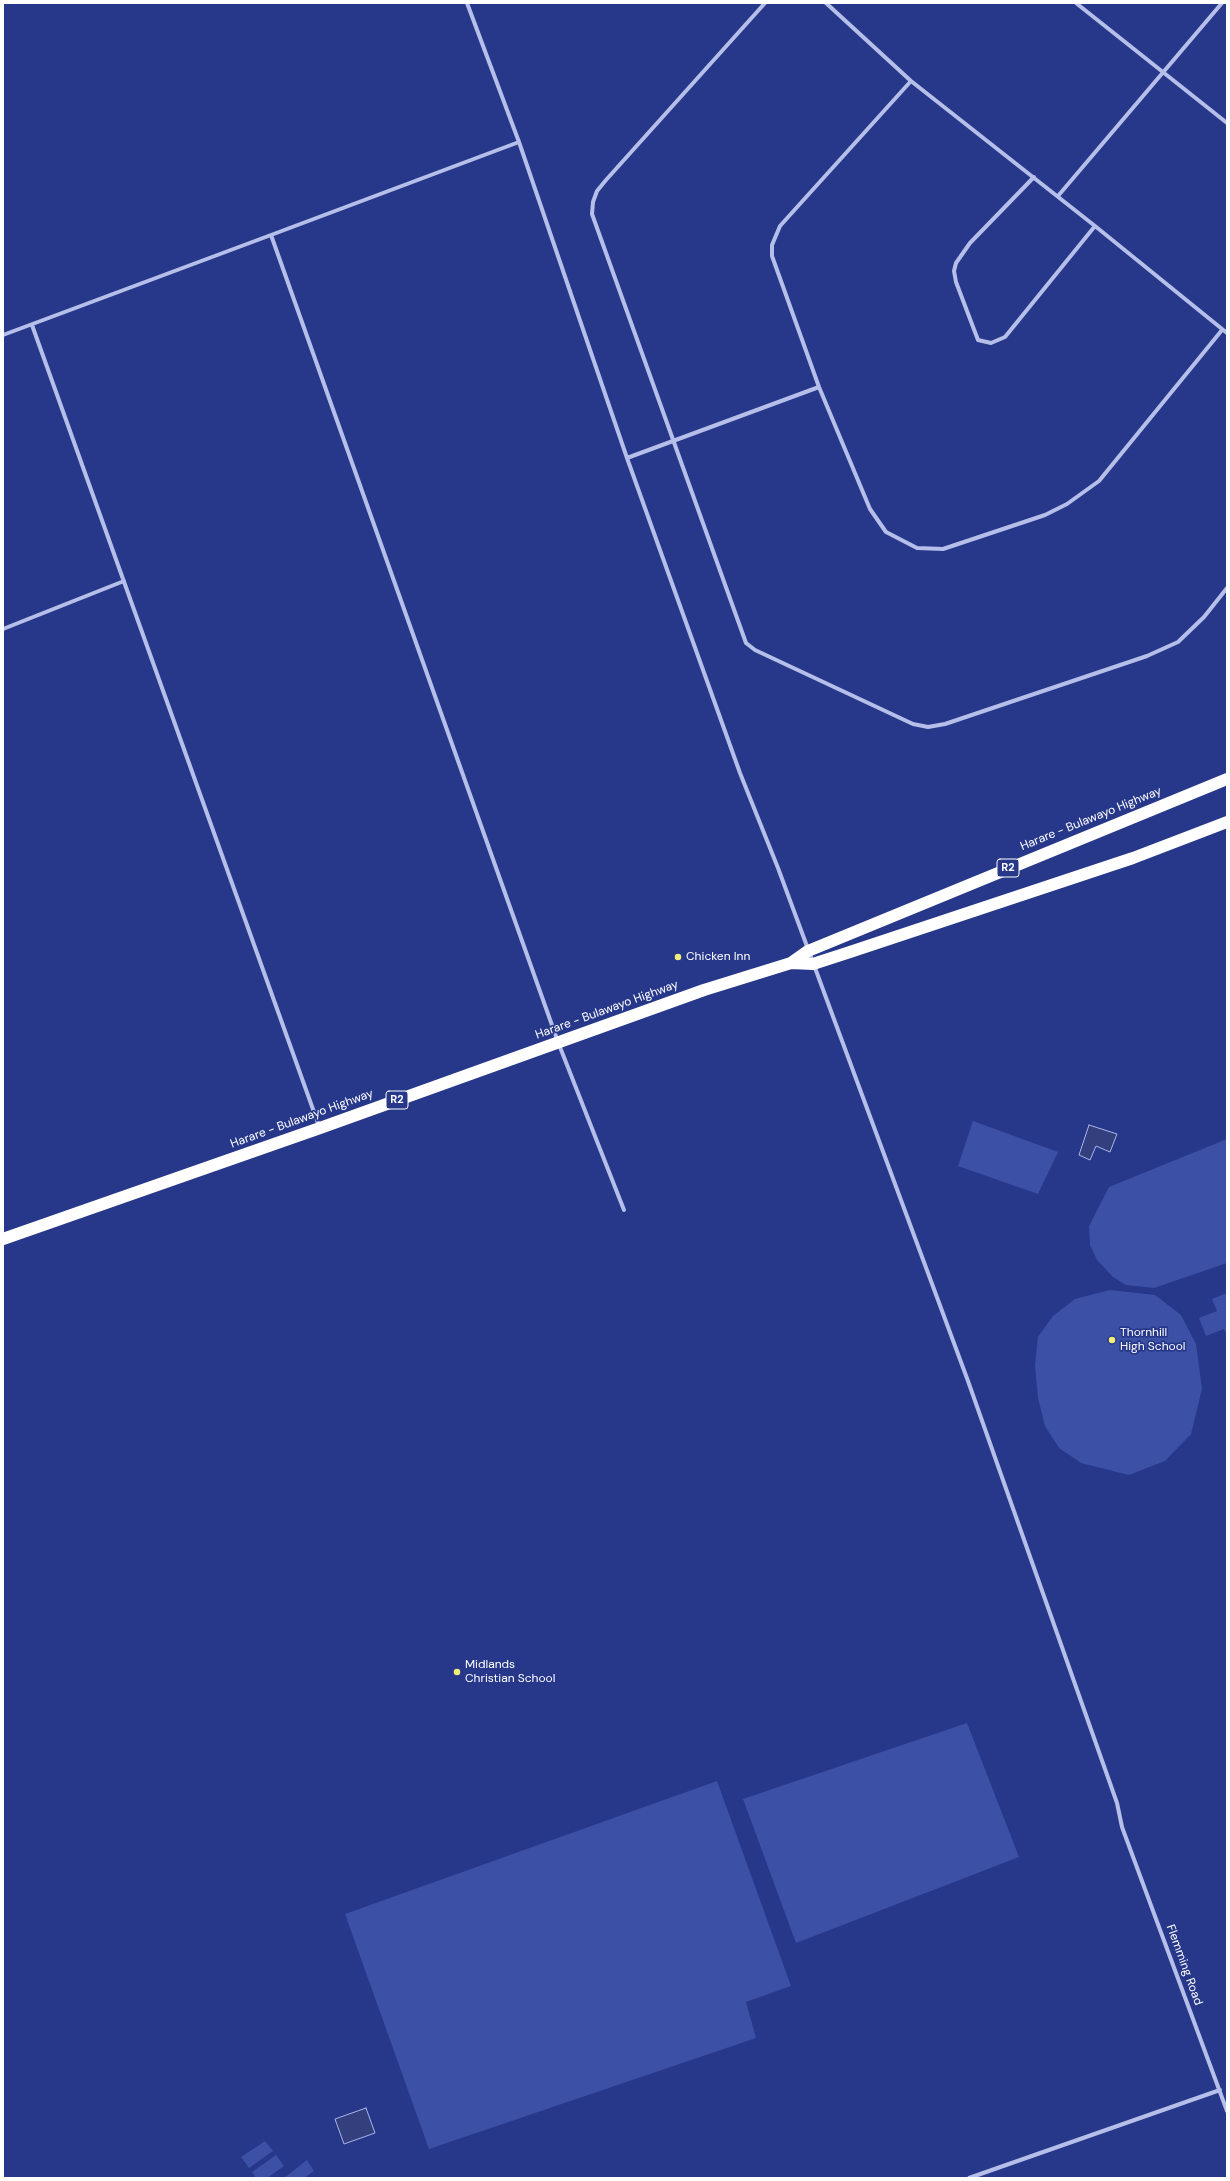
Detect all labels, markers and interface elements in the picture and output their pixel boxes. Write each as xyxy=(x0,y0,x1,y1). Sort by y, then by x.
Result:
street label: Harare - Bulawayo Highway xyxy=(1018,784,1164,854)
road number: R2 xyxy=(997,859,1019,877)
place label: Chicken Inn xyxy=(686,950,750,964)
marker: Chicken Inn xyxy=(673,952,683,962)
street label: Harare - Bulawayo Highway xyxy=(534,977,680,1043)
street label: Harare - Bulawayo Highway xyxy=(229,1086,375,1152)
road number: R2 xyxy=(386,1091,408,1109)
place label: Thornhill High School xyxy=(1120,1326,1185,1354)
marker: Thornhill High School xyxy=(1107,1335,1117,1345)
place label: Midlands Christian School xyxy=(465,1658,555,1686)
marker: Midlands Christian School xyxy=(452,1667,462,1677)
street label: Flemming Road xyxy=(1163,1923,1205,2007)

